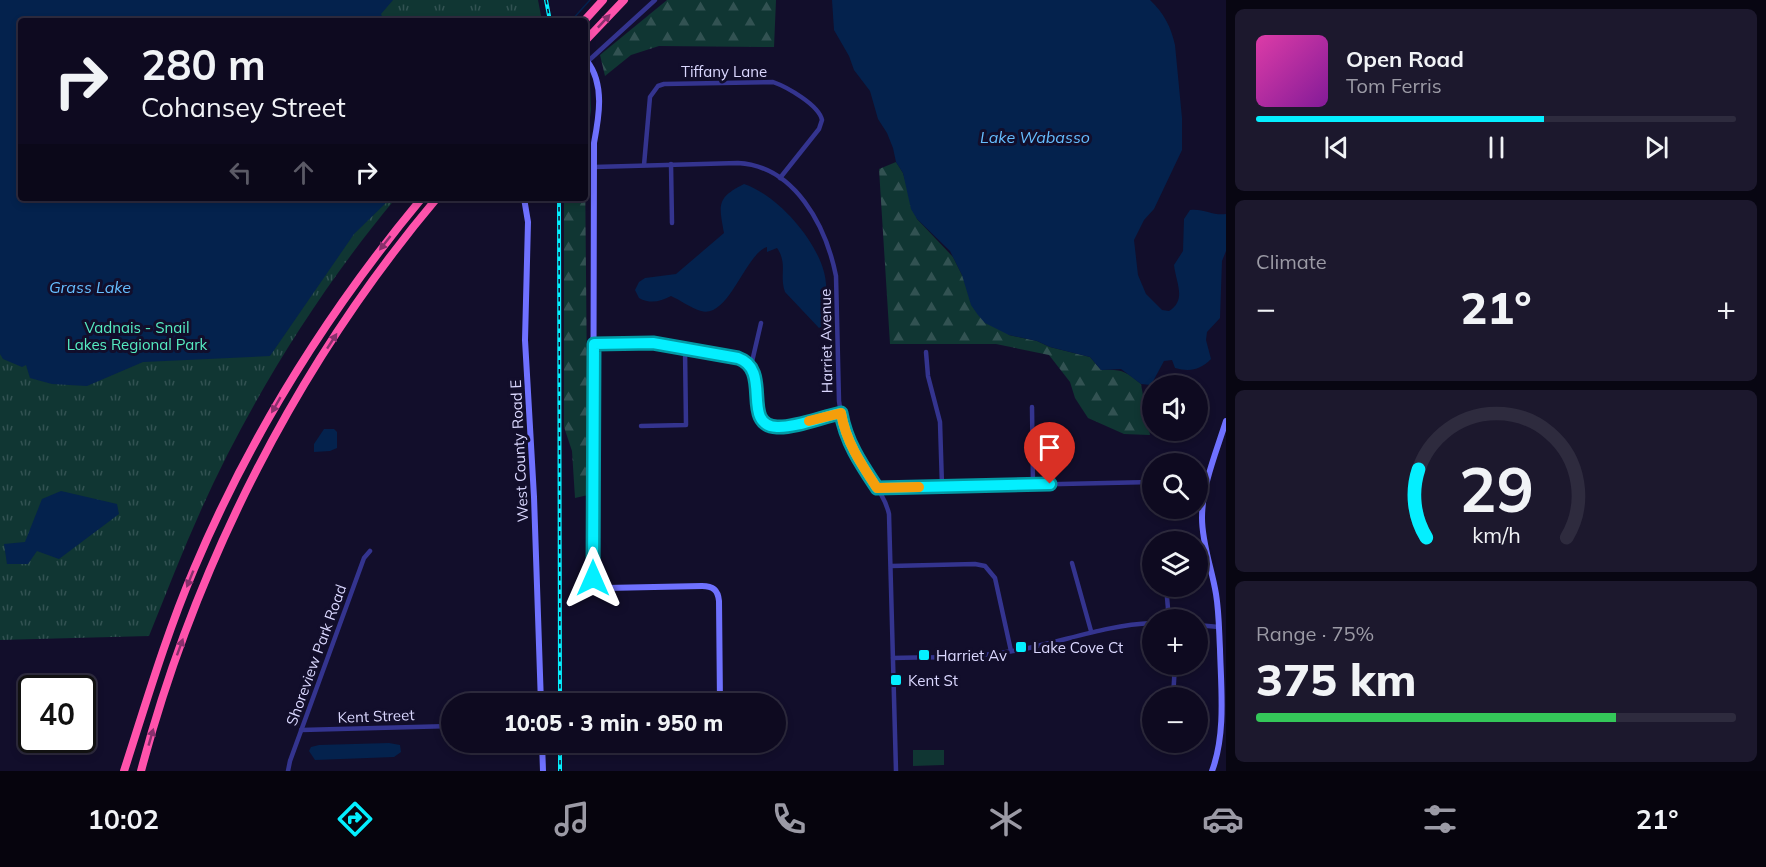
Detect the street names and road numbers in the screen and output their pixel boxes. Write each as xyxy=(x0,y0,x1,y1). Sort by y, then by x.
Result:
street label: Tiffany Lane xyxy=(681,62,767,81)
street label: Harriet Avenue xyxy=(816,289,836,393)
street label: West County Road E xyxy=(506,379,532,523)
street label: Shoreview Park Road xyxy=(282,582,350,728)
street label: Kent Street xyxy=(337,705,415,727)

